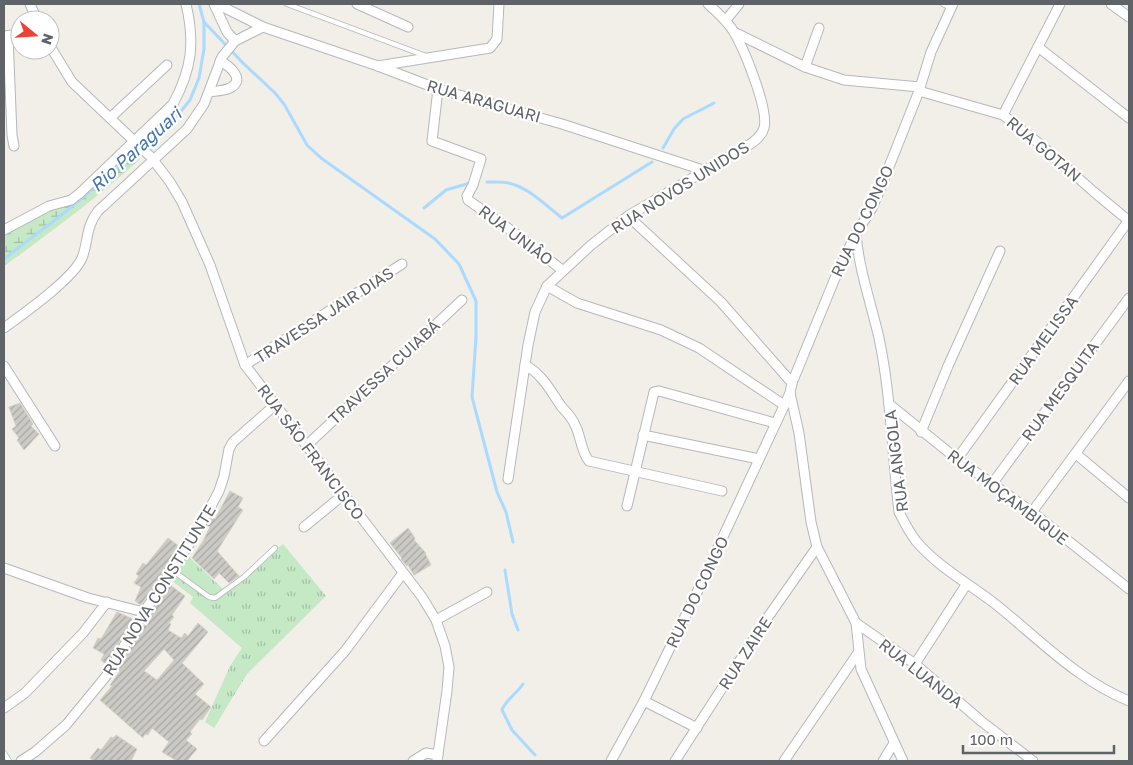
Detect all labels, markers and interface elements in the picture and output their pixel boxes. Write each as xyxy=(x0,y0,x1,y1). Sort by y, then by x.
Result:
north arrow xyxy=(10,10,60,60)
text: N xyxy=(38,31,58,47)
street label: RUA ARAGUARI xyxy=(425,75,543,127)
water label: Rio Paraguari xyxy=(85,101,187,196)
street label: RUA GOTAN xyxy=(1003,112,1085,186)
street label: RUA NOVOS UNIDOS xyxy=(607,136,753,238)
street label: RUA DO CONGO xyxy=(826,162,898,280)
street label: RUA UNIÂO xyxy=(475,201,557,269)
street label: TRAVESSA JAIR DIAS xyxy=(251,263,397,367)
street label: RUA MELISSA xyxy=(1004,291,1082,388)
street label: TRAVESSA CUIABÁ xyxy=(324,315,444,429)
street label: RUA MESQUITA xyxy=(1017,337,1103,445)
street label: RUA SÃO FRANCISCO xyxy=(253,380,369,524)
street label: RUA ANGOLA xyxy=(880,408,912,513)
street label: RUA MOÇAMBIQUE xyxy=(944,445,1072,549)
street label: RUA NOVA CONSTITUNTE xyxy=(98,501,220,679)
street label: RUA DO CONGO xyxy=(661,533,733,651)
street label: RUA ZAIRE xyxy=(714,613,776,693)
street label: RUA LUANDA xyxy=(875,634,967,712)
scale bar xyxy=(963,722,1114,754)
text: 100 m xyxy=(970,730,1013,748)

